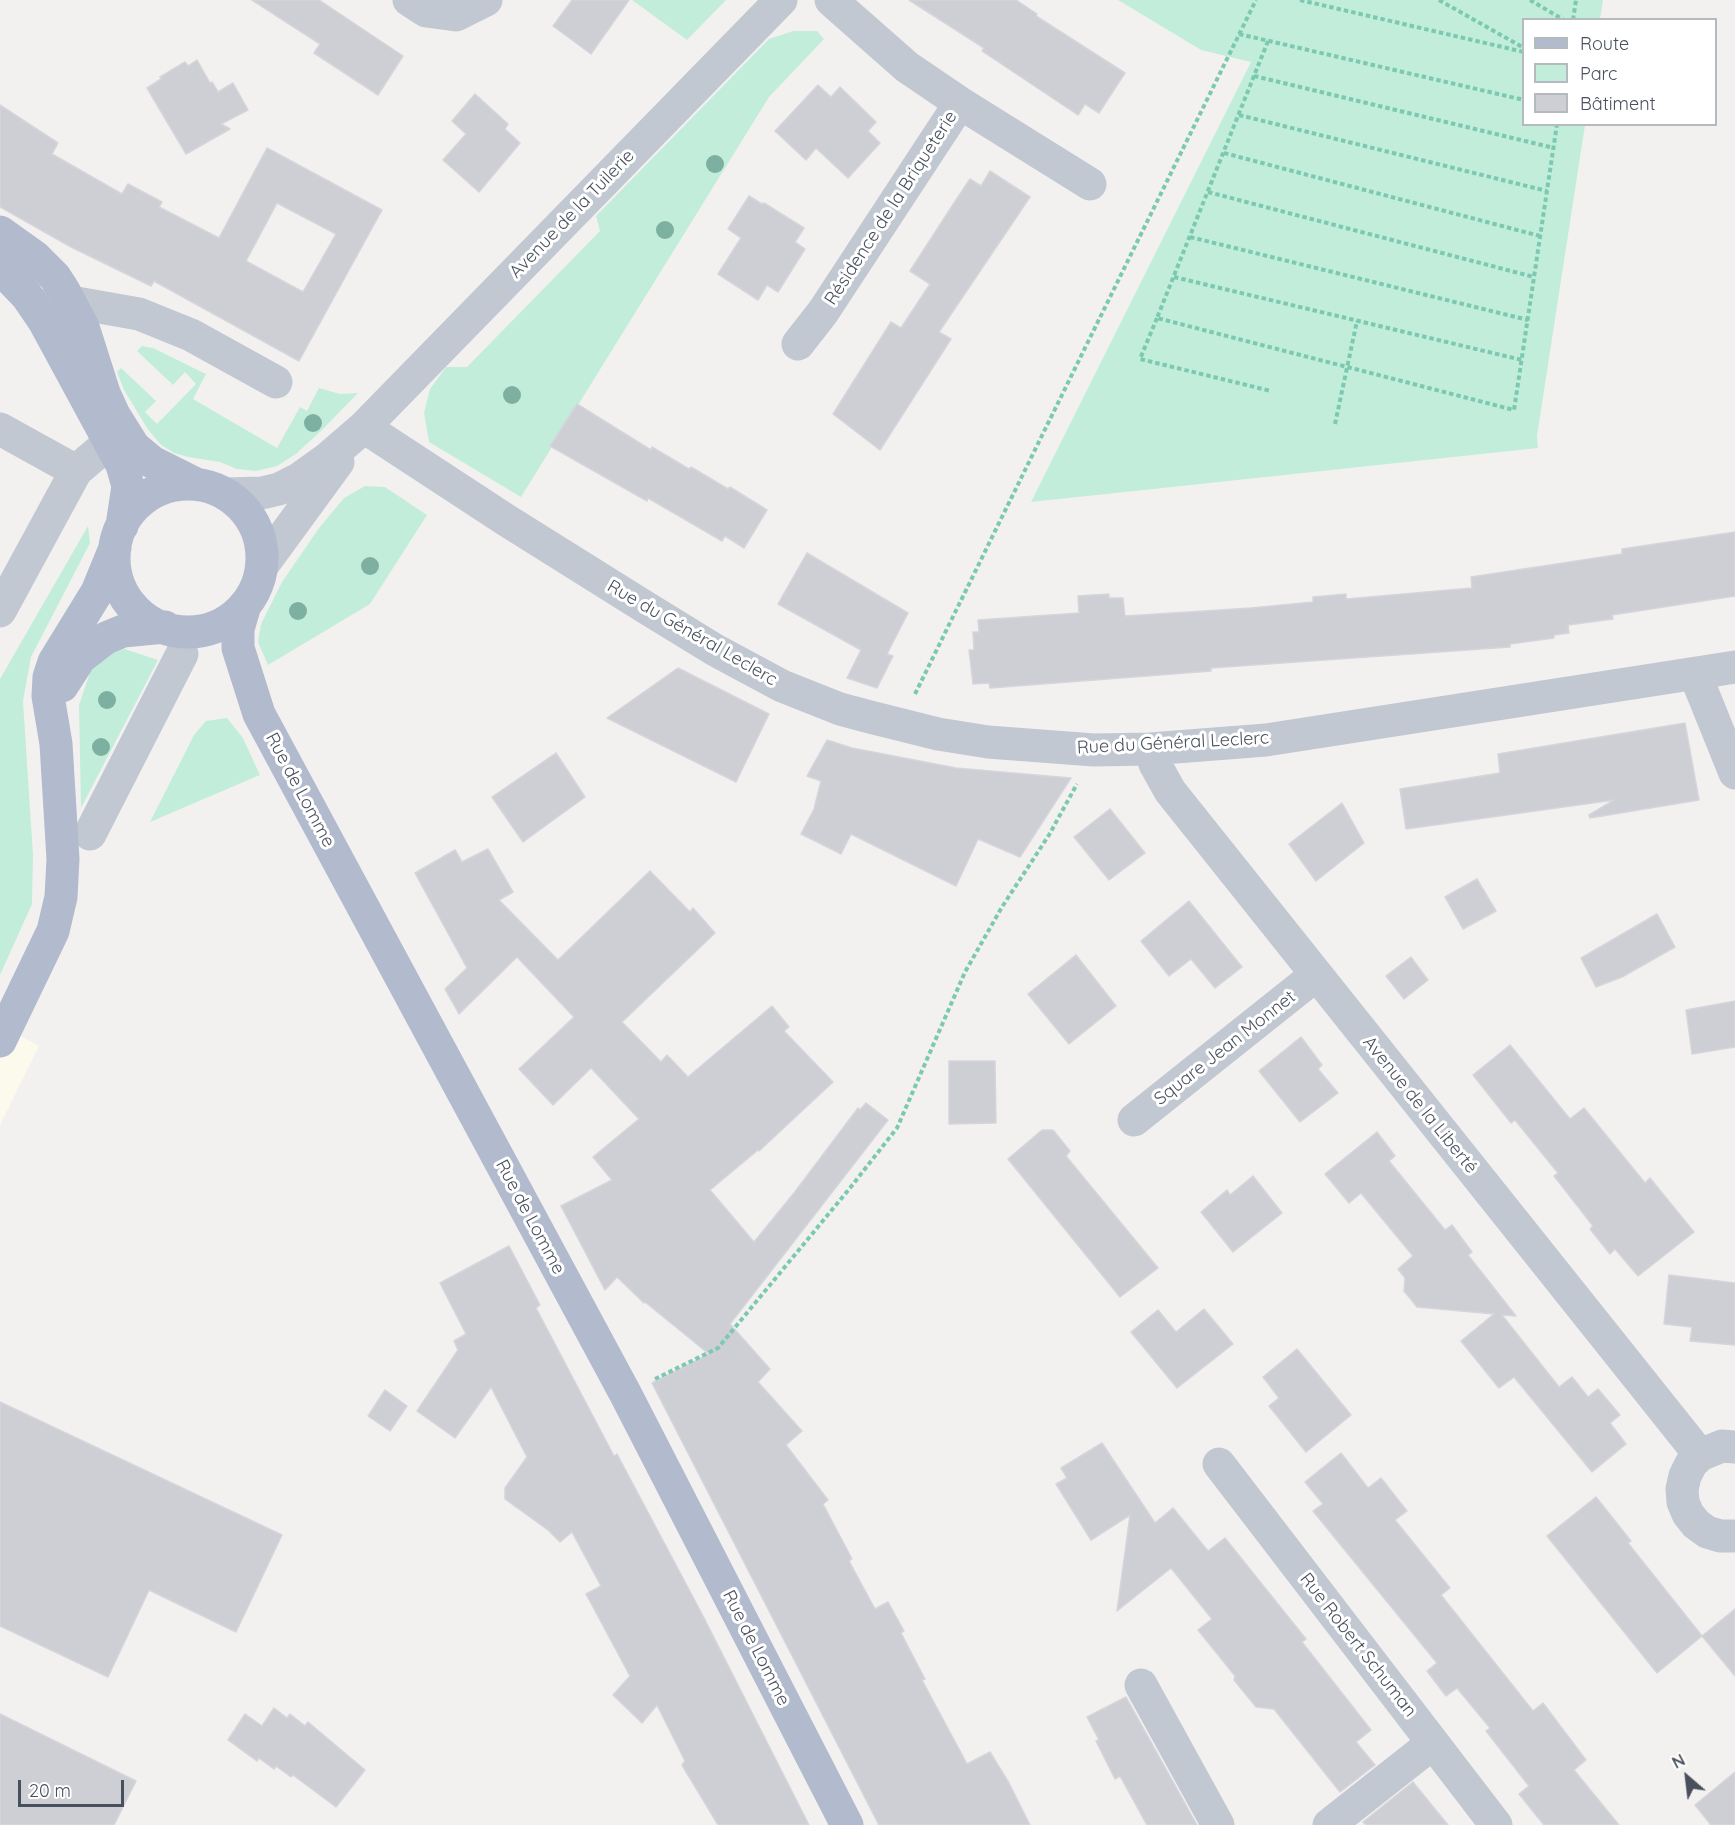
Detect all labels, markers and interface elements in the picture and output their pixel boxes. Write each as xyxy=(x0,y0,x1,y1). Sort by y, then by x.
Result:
legend xyxy=(1522,18,1717,126)
text: Route xyxy=(1580,32,1629,55)
text: Parc xyxy=(1580,62,1617,85)
text: Bâtiment xyxy=(1580,92,1656,115)
street label: Résidence de la Briqueterie xyxy=(820,107,962,309)
street label: Avenue de la Tuilerie xyxy=(505,145,639,283)
street label: Rue du Général Leclerc xyxy=(603,576,781,690)
street label: Rue du Général Leclerc xyxy=(1076,727,1270,759)
street label: Rue de Lomme xyxy=(261,729,339,851)
street label: Square Jean Monnet xyxy=(1150,986,1300,1110)
street label: Avenue de la Liberté xyxy=(1358,1032,1482,1178)
street label: Rue de Lomme xyxy=(491,1156,569,1278)
street label: Rue Robert Schuman xyxy=(1295,1569,1421,1721)
street label: Rue de Lomme xyxy=(718,1587,794,1709)
north arrow xyxy=(1657,1747,1717,1807)
text: N xyxy=(1669,1750,1688,1773)
scale bar xyxy=(21,1768,128,1806)
text: 20 m xyxy=(29,1779,71,1802)

